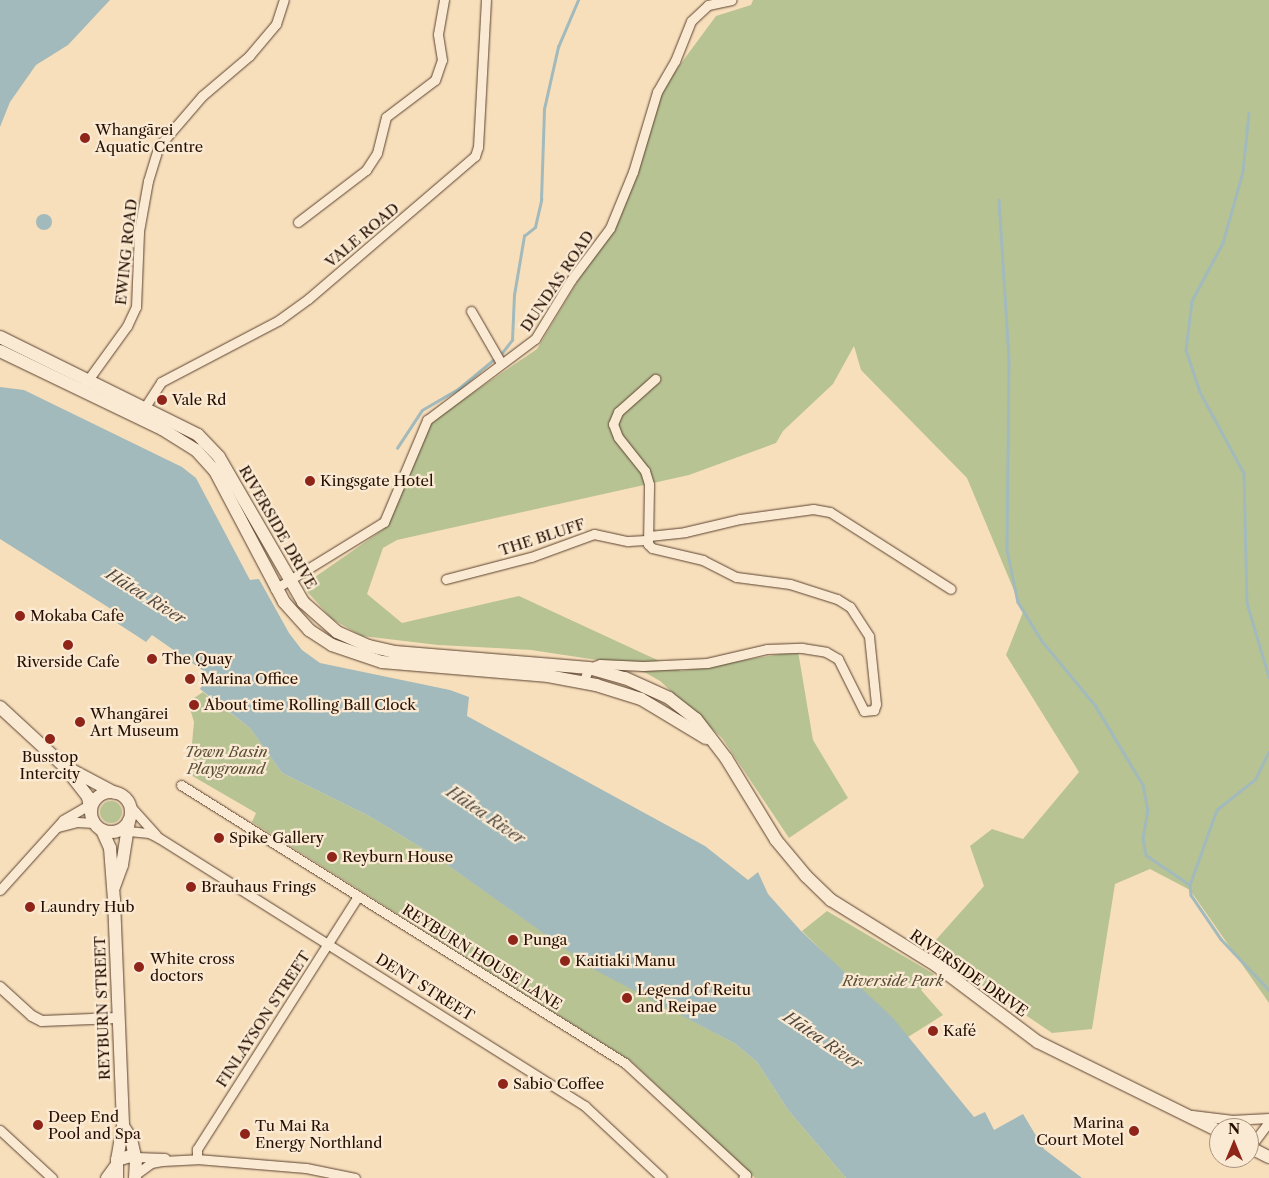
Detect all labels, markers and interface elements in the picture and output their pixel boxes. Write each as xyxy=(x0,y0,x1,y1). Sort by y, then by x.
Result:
place label: Whangārei Aquatic Centre xyxy=(95,120,203,155)
marker: Whangārei Aquatic Centre xyxy=(79,132,91,144)
street label: EWING ROAD xyxy=(111,198,141,306)
street label: VALE ROAD xyxy=(321,199,403,271)
street label: DUNDAS ROAD xyxy=(517,227,597,335)
place label: Vale Rd xyxy=(172,391,226,409)
marker: Vale Rd xyxy=(156,394,168,406)
street label: RIVERSIDE DRIVE xyxy=(235,462,321,592)
place label: Kingsgate Hotel xyxy=(320,472,433,490)
marker: Kingsgate Hotel xyxy=(304,475,316,487)
street label: THE BLUFF xyxy=(497,515,587,559)
water label: Hātea River xyxy=(103,564,189,628)
place label: Mokaba Cafe xyxy=(30,607,124,625)
marker: Mokaba Cafe xyxy=(14,610,26,622)
marker: Riverside Cafe xyxy=(62,639,74,651)
place label: The Quay xyxy=(162,650,233,668)
place label: Riverside Cafe xyxy=(16,653,120,671)
marker: The Quay xyxy=(146,653,158,665)
place label: Marina Office xyxy=(200,670,298,688)
marker: Marina Office xyxy=(184,673,196,685)
place label: About time Rolling Ball Clock xyxy=(204,696,416,714)
marker: About time Rolling Ball Clock xyxy=(188,699,200,711)
place label: Whangārei Art Museum xyxy=(90,704,179,739)
marker: Whangārei Art Museum xyxy=(74,716,86,728)
marker: Busstop Intercity xyxy=(44,733,56,745)
park label: Town Basin Playground xyxy=(185,742,267,777)
place label: Busstop Intercity xyxy=(20,747,80,782)
water label: Hātea River xyxy=(443,782,529,848)
place label: Spike Gallery xyxy=(229,829,324,847)
marker: Spike Gallery xyxy=(213,832,225,844)
place label: Reyburn House xyxy=(342,848,453,866)
marker: Reyburn House xyxy=(326,851,338,863)
place label: Brauhaus Frings xyxy=(201,878,316,896)
marker: Brauhaus Frings xyxy=(185,881,197,893)
place label: Laundry Hub xyxy=(40,898,135,916)
street label: REYBURN HOUSE LANE xyxy=(399,900,565,1014)
marker: Laundry Hub xyxy=(24,901,36,913)
street label: RIVERSIDE DRIVE xyxy=(907,926,1031,1020)
place label: Punga xyxy=(523,931,567,949)
marker: Punga xyxy=(507,934,519,946)
street label: REYBURN STREET xyxy=(90,936,114,1080)
street label: FINLAYSON STREET xyxy=(212,948,314,1090)
place label: White cross doctors xyxy=(150,949,235,984)
street label: DENT STREET xyxy=(372,949,478,1025)
place label: Kaitiaki Manu xyxy=(575,952,676,970)
marker: Kaitiaki Manu xyxy=(559,955,571,967)
marker: White cross doctors xyxy=(132,960,146,974)
park label: Riverside Park xyxy=(842,972,944,990)
place label: Legend of Reitu and Reipae xyxy=(637,980,751,1015)
marker: Legend of Reitu and Reipae xyxy=(621,992,633,1004)
water label: Hātea River xyxy=(780,1007,866,1073)
place label: Kafé xyxy=(943,1022,976,1040)
marker: Kafé xyxy=(927,1025,939,1037)
place label: Sabio Coffee xyxy=(513,1075,604,1093)
marker: Sabio Coffee xyxy=(497,1078,509,1090)
place label: Deep End Pool and Spa xyxy=(48,1107,141,1142)
place label: Marina Court Motel xyxy=(1036,1113,1124,1148)
place label: Tu Mai Ra Energy Northland xyxy=(255,1116,383,1151)
north arrow xyxy=(1209,1118,1259,1168)
marker: Deep End Pool and Spa xyxy=(32,1119,44,1131)
text: N xyxy=(1228,1120,1240,1138)
marker: Marina Court Motel xyxy=(1128,1125,1140,1137)
marker: Tu Mai Ra Energy Northland xyxy=(239,1128,251,1140)

